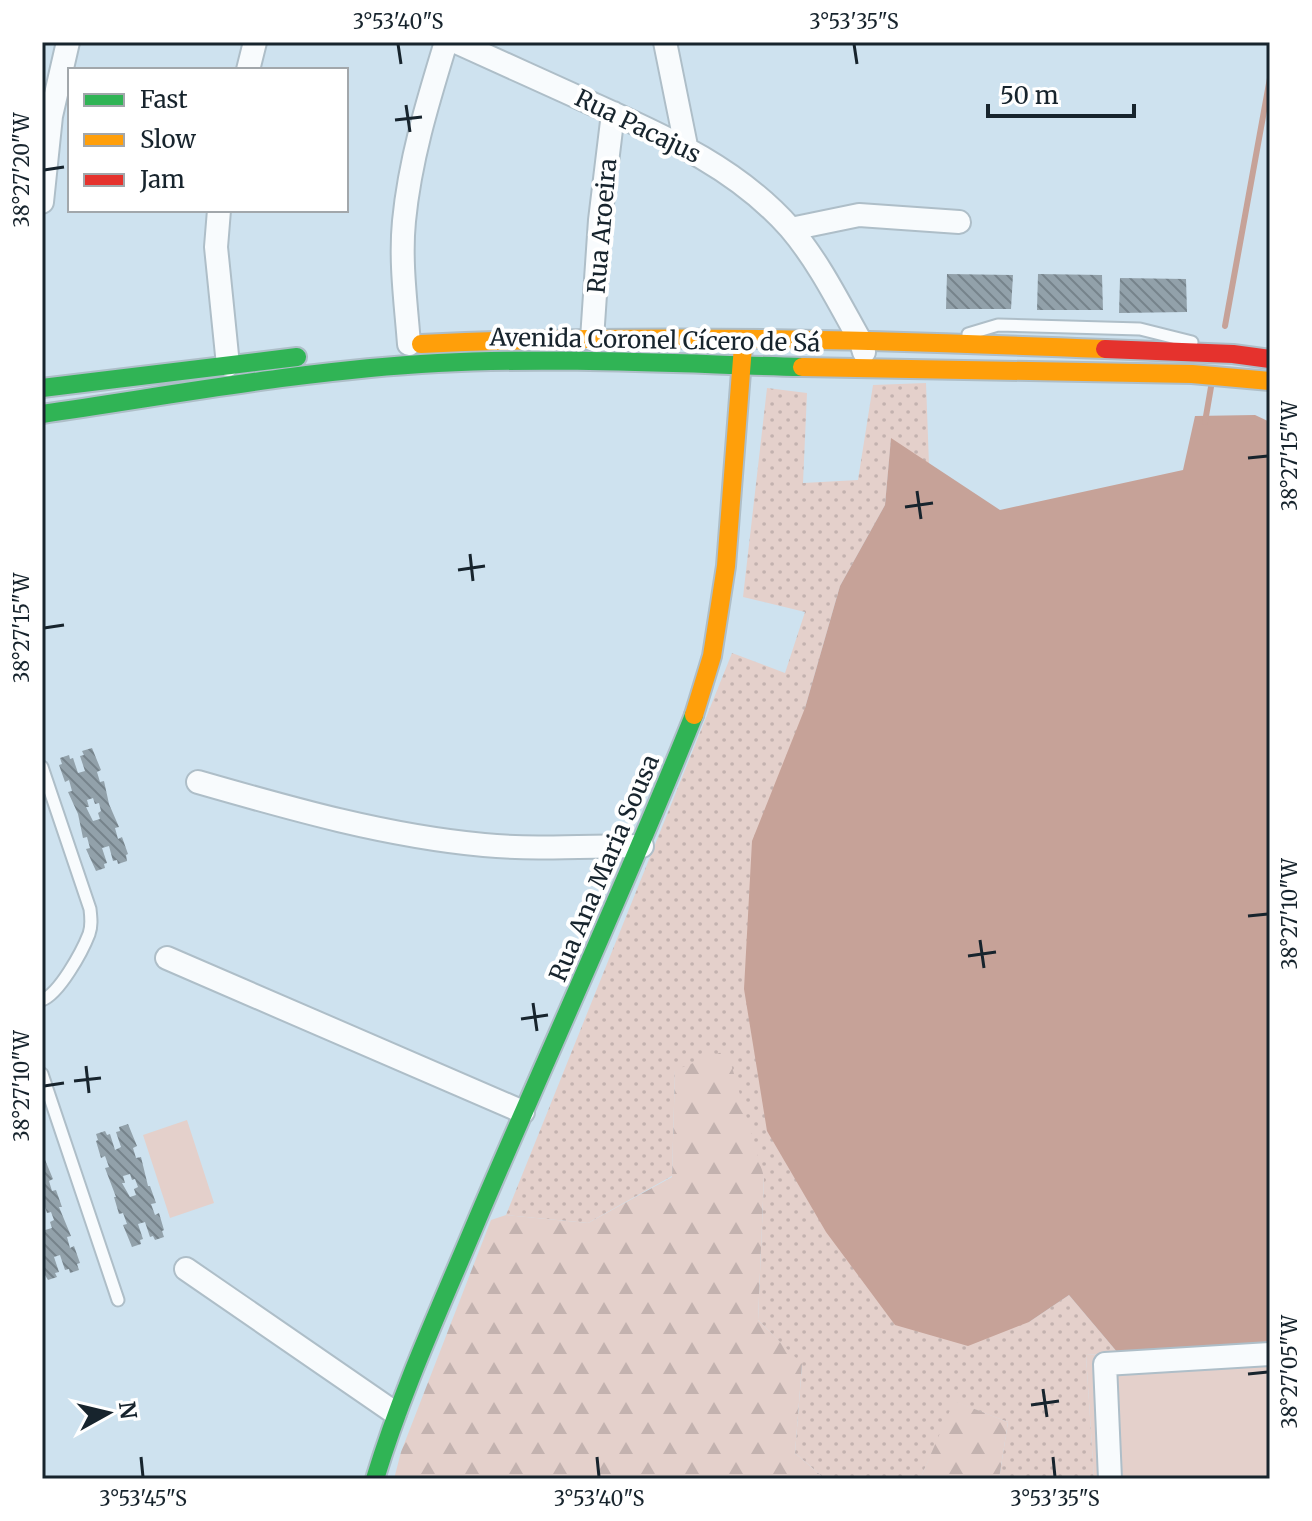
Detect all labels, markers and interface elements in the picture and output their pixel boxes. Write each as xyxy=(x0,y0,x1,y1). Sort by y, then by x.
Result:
text: 3°53'40"S xyxy=(353,9,443,34)
text: 3°53'35"S xyxy=(809,9,899,34)
legend xyxy=(68,68,348,212)
scale bar xyxy=(988,68,1134,118)
text: 50 m xyxy=(1000,80,1059,111)
street label: Rua Pacajus xyxy=(570,82,706,170)
text: Fast xyxy=(140,84,188,115)
text: 38°27'20"W xyxy=(9,111,34,227)
text: Slow xyxy=(140,124,196,155)
street label: Rua Aroeira xyxy=(581,157,623,295)
text: Jam xyxy=(139,164,185,195)
street label: Avenida Coronel Cícero de Sá xyxy=(488,322,821,358)
text: 38°27'15"W xyxy=(1277,400,1302,511)
text: 38°27'15"W xyxy=(9,572,34,683)
street label: Rua Ana Maria Sousa xyxy=(542,750,666,986)
text: 38°27'10"W xyxy=(1277,857,1302,970)
text: 38°27'10"W xyxy=(9,1029,34,1142)
text: 38°27'05"W xyxy=(1277,1314,1302,1429)
north arrow xyxy=(68,1373,148,1453)
text: N xyxy=(113,1400,143,1421)
text: 3°53'45"S xyxy=(99,1486,187,1511)
text: 3°53'40"S xyxy=(554,1486,644,1511)
text: 3°53'35"S xyxy=(1010,1486,1100,1511)

